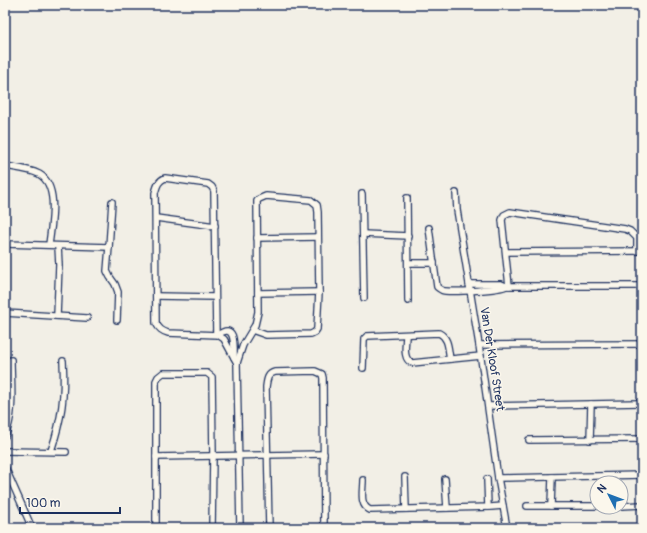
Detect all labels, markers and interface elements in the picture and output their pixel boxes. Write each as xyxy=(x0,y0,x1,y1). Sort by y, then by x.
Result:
street label: Van Der Kloof Street xyxy=(476,306,508,412)
north arrow xyxy=(589,475,629,515)
text: N xyxy=(595,481,610,496)
scale bar xyxy=(20,489,120,515)
text: 100 m xyxy=(26,496,61,511)

